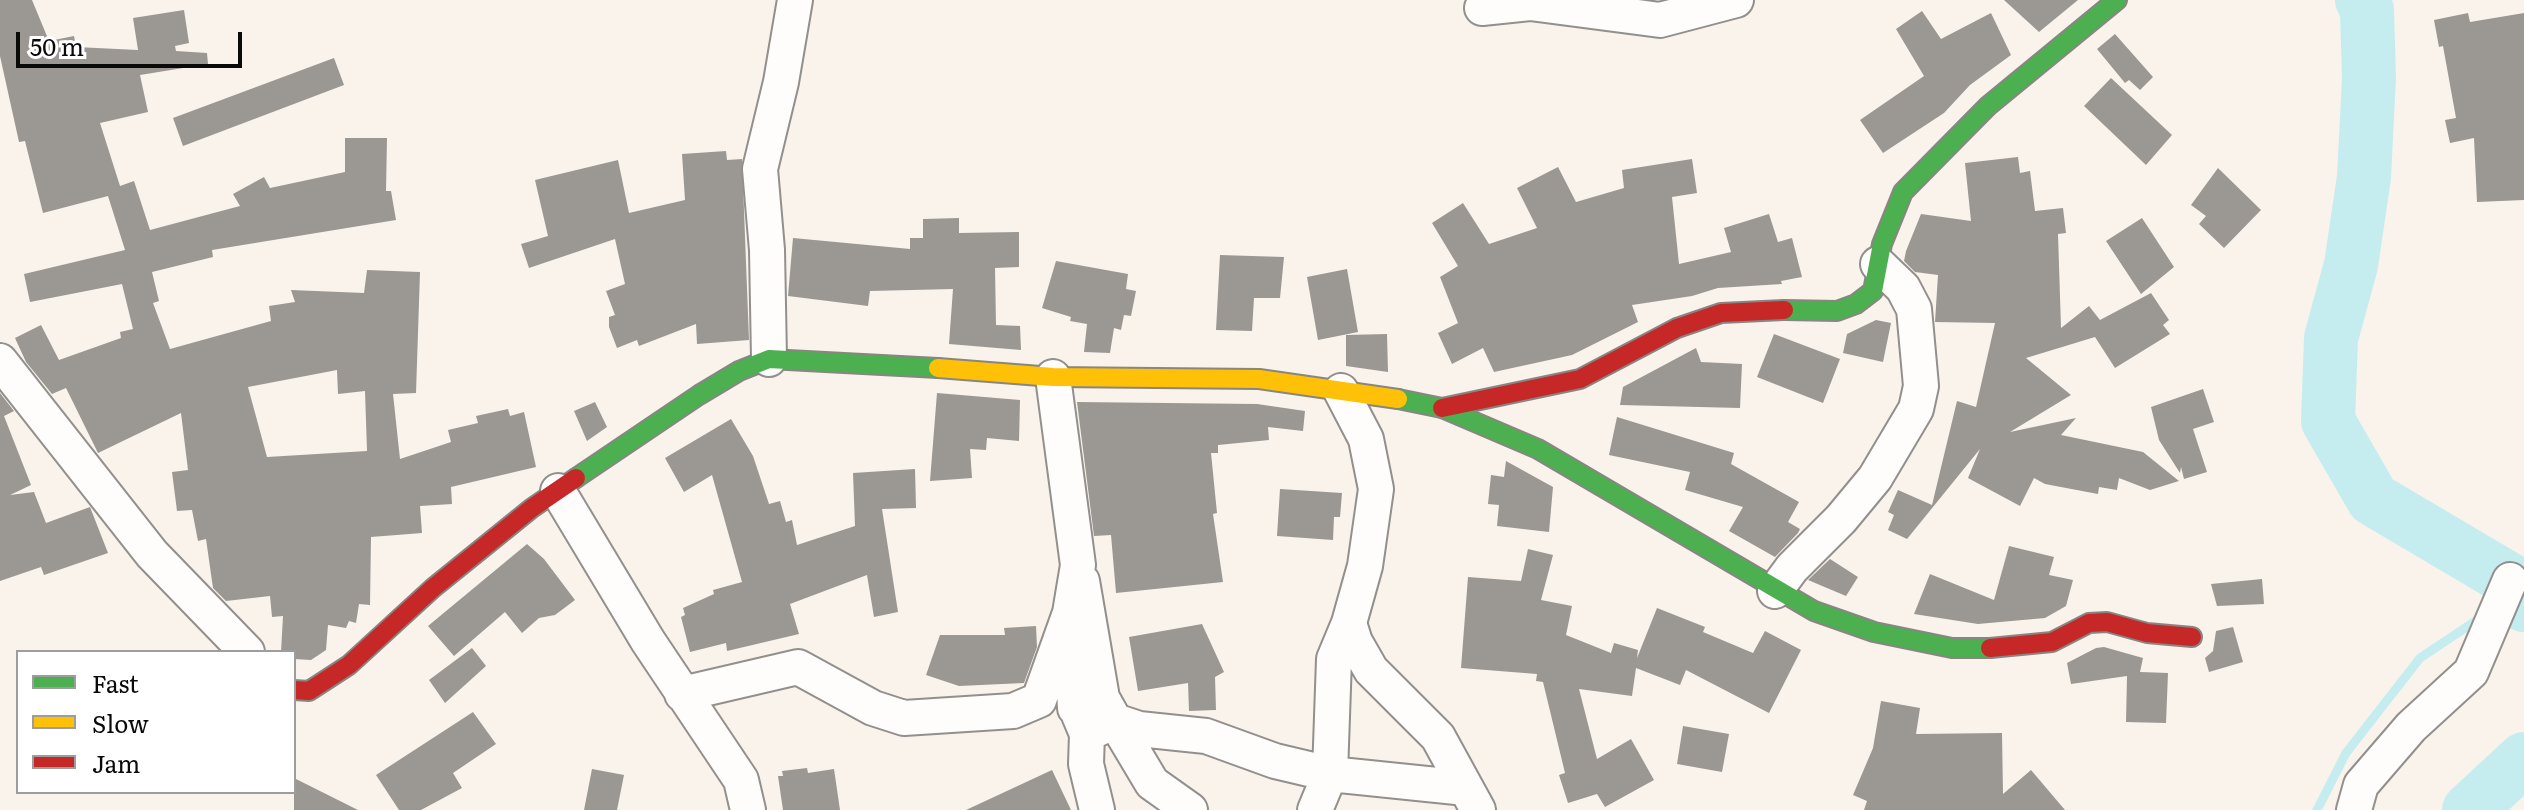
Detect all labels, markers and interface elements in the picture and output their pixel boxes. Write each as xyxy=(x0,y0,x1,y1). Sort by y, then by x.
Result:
scale bar xyxy=(20,16,246,66)
text: 50 m xyxy=(30,28,84,63)
legend xyxy=(16,650,296,794)
text: Fast xyxy=(92,665,139,700)
text: Slow xyxy=(92,705,149,740)
text: Jam xyxy=(92,745,140,780)

